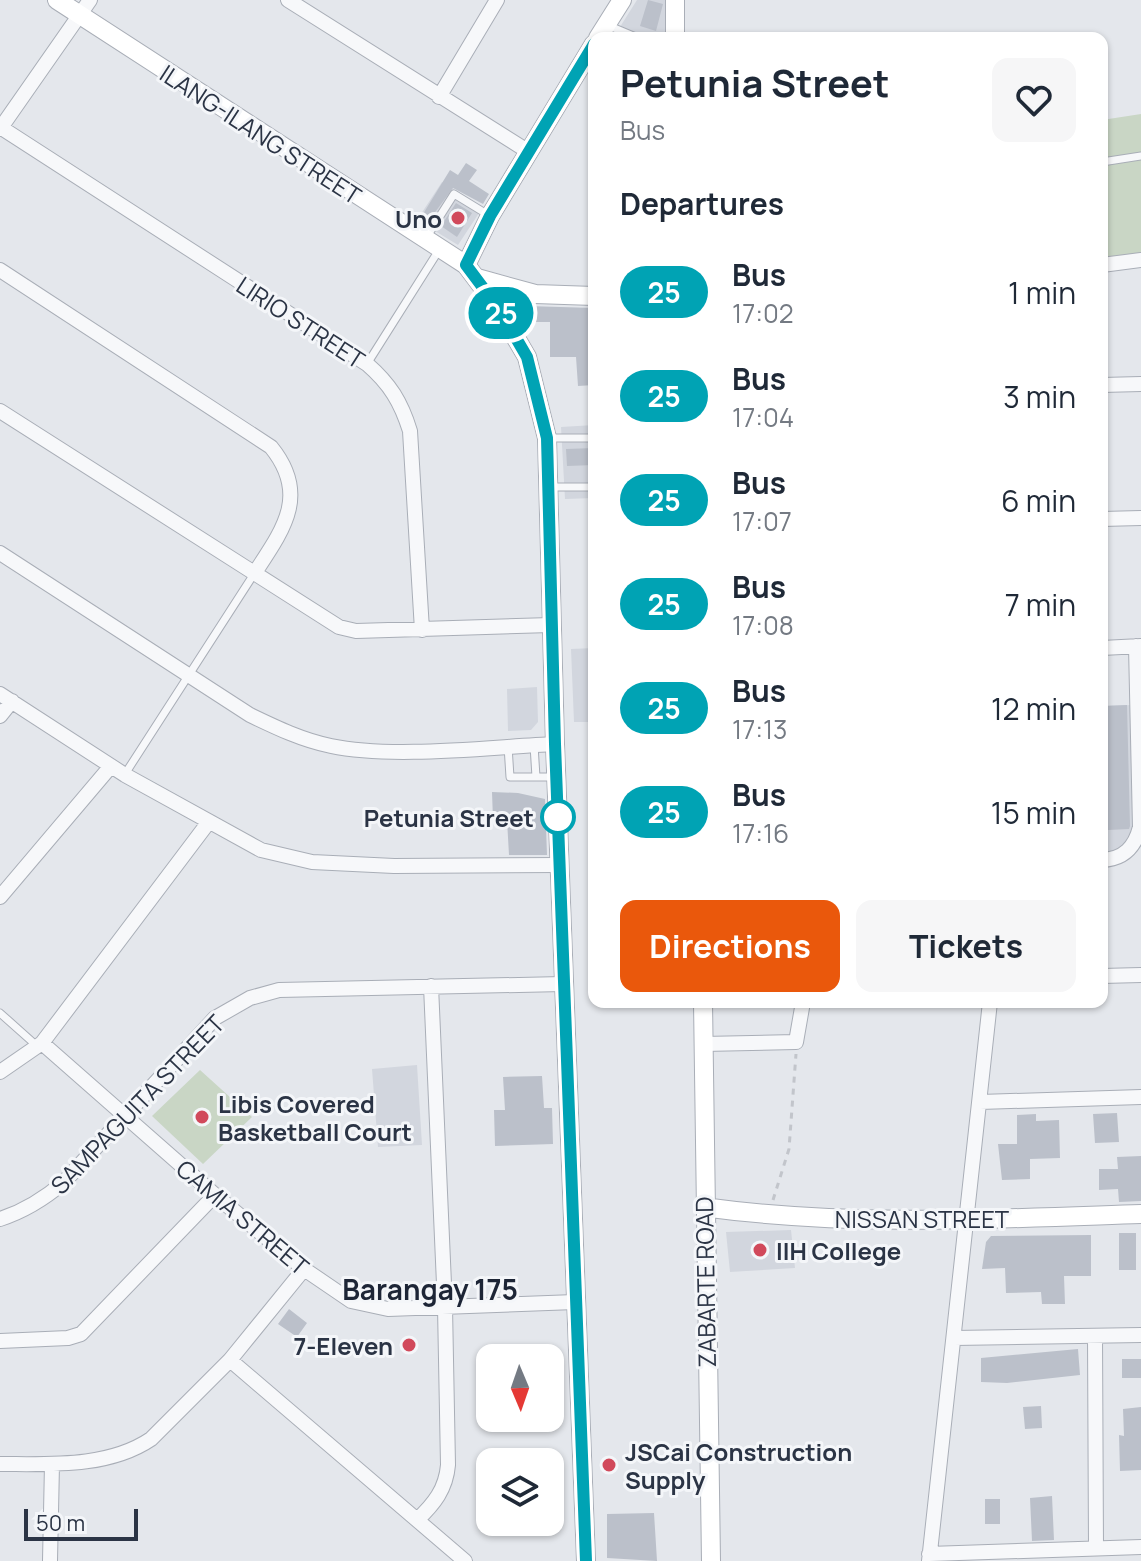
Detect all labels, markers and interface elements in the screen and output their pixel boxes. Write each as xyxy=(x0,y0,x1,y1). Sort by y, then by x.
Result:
text: Petunia Street xyxy=(620,56,889,108)
street label: ILANG-ILANG STREET xyxy=(154,57,369,212)
button: heart xyxy=(992,58,1076,142)
text: Bus xyxy=(620,112,665,148)
text: Departures xyxy=(620,183,784,224)
place label: Uno xyxy=(395,202,442,235)
marker: Uno xyxy=(449,209,467,227)
text: Bus xyxy=(732,254,786,295)
street label: LIRIO STREET xyxy=(231,268,372,376)
text: 1 min xyxy=(1008,272,1076,313)
text: 25 xyxy=(647,273,681,311)
line badge: 25 xyxy=(465,287,537,339)
text: 25 xyxy=(484,294,518,332)
text: 17:02 xyxy=(732,295,794,331)
text: Bus xyxy=(732,358,786,399)
text: 3 min xyxy=(1003,376,1076,417)
text: 25 xyxy=(647,377,681,415)
text: 17:04 xyxy=(732,399,794,435)
text: Bus xyxy=(732,462,786,503)
text: 6 min xyxy=(1001,480,1076,521)
text: 25 xyxy=(647,481,681,519)
text: 17:07 xyxy=(732,503,792,539)
text: Bus xyxy=(732,566,786,607)
text: 7 min xyxy=(1005,584,1076,625)
text: 25 xyxy=(647,585,681,623)
text: 17:08 xyxy=(732,607,794,643)
text: Bus xyxy=(732,670,786,711)
text: 12 min xyxy=(991,688,1076,729)
text: 25 xyxy=(647,689,681,727)
text: 17:13 xyxy=(732,711,787,747)
text: Bus xyxy=(732,774,786,815)
text: 15 min xyxy=(991,792,1076,833)
text: 25 xyxy=(647,793,681,831)
marker: Petunia Street xyxy=(541,800,575,834)
place label: Petunia Street xyxy=(364,801,534,834)
text: 17:16 xyxy=(732,815,789,851)
button: Directions xyxy=(620,900,840,992)
button: Tickets xyxy=(856,900,1076,992)
street label: SAMPAGUITA STREET xyxy=(43,1007,232,1201)
place label: Libis Covered Basketball Court xyxy=(218,1087,412,1148)
marker: Libis Covered Basketball Court xyxy=(193,1108,211,1126)
street label: CAMIA STREET xyxy=(170,1152,317,1283)
street label: ZABARTE ROAD xyxy=(687,1196,723,1368)
street label: NISSAN STREET xyxy=(835,1202,1010,1235)
place label: IIH College xyxy=(776,1234,901,1267)
marker: IIH College xyxy=(751,1241,769,1259)
district label: Barangay 175 xyxy=(342,1270,518,1308)
place label: 7-Eleven xyxy=(294,1329,393,1362)
marker: 7-Eleven xyxy=(400,1336,418,1354)
north arrow xyxy=(476,1344,564,1432)
map controls xyxy=(476,1344,564,1536)
place label: JSCai Construction Supply xyxy=(625,1435,852,1496)
button: layers xyxy=(476,1448,564,1536)
marker: JSCai Construction Supply xyxy=(600,1456,618,1474)
scale bar xyxy=(24,1505,138,1541)
text: 50 m xyxy=(36,1508,85,1538)

